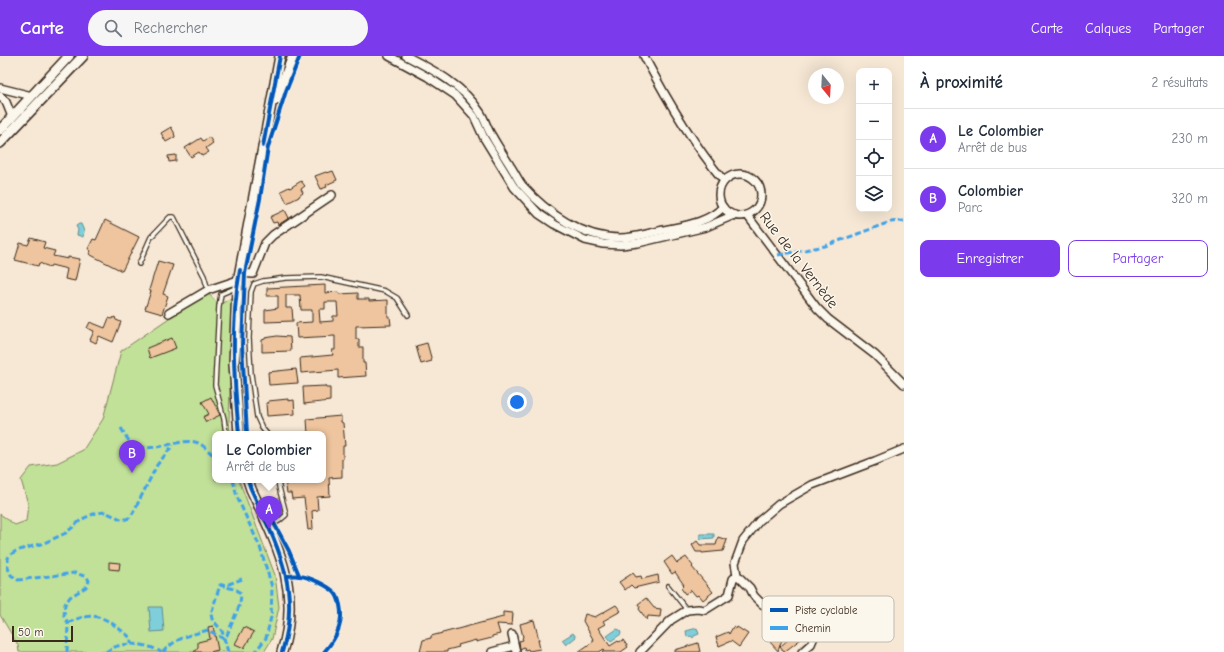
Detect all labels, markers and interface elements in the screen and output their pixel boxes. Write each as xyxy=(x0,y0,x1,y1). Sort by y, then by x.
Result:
search box xyxy=(88,10,368,46)
text: Carte xyxy=(20,17,64,39)
icon: search xyxy=(102,17,124,39)
text: Rechercher xyxy=(134,19,207,37)
text: Carte xyxy=(1031,20,1063,37)
text: Calques xyxy=(1085,20,1131,37)
text: Partager xyxy=(1153,20,1204,37)
north arrow xyxy=(808,68,844,104)
map controls xyxy=(856,68,892,212)
button: + xyxy=(856,68,892,104)
text: À proximité xyxy=(920,73,1003,92)
text: 2 résultats xyxy=(1152,75,1208,90)
button: − xyxy=(856,104,892,140)
text: Le Colombier xyxy=(958,122,1043,140)
text: A xyxy=(929,131,937,146)
text: 230 m xyxy=(1172,131,1208,146)
button: locate xyxy=(856,140,892,176)
text: Arrêt de bus xyxy=(958,140,1027,155)
button: layers xyxy=(856,176,892,212)
text: Colombier xyxy=(958,182,1023,200)
text: B xyxy=(929,191,937,206)
text: 320 m xyxy=(1172,191,1208,206)
text: Parc xyxy=(958,200,982,215)
street label: Rue de la Vernède xyxy=(756,208,843,312)
button: Enregistrer xyxy=(920,240,1060,277)
button: Partager xyxy=(1068,240,1208,277)
your location xyxy=(507,392,527,412)
popup xyxy=(212,431,326,483)
pin: B xyxy=(119,440,145,473)
text: Le Colombier xyxy=(226,441,312,459)
text: Arrêt de bus xyxy=(226,459,295,474)
pin: A xyxy=(256,496,282,529)
legend xyxy=(762,596,894,642)
text: Piste cyclable xyxy=(795,604,858,617)
text: Chemin xyxy=(795,622,831,635)
scale bar xyxy=(12,624,73,643)
text: 50 m xyxy=(18,626,43,639)

